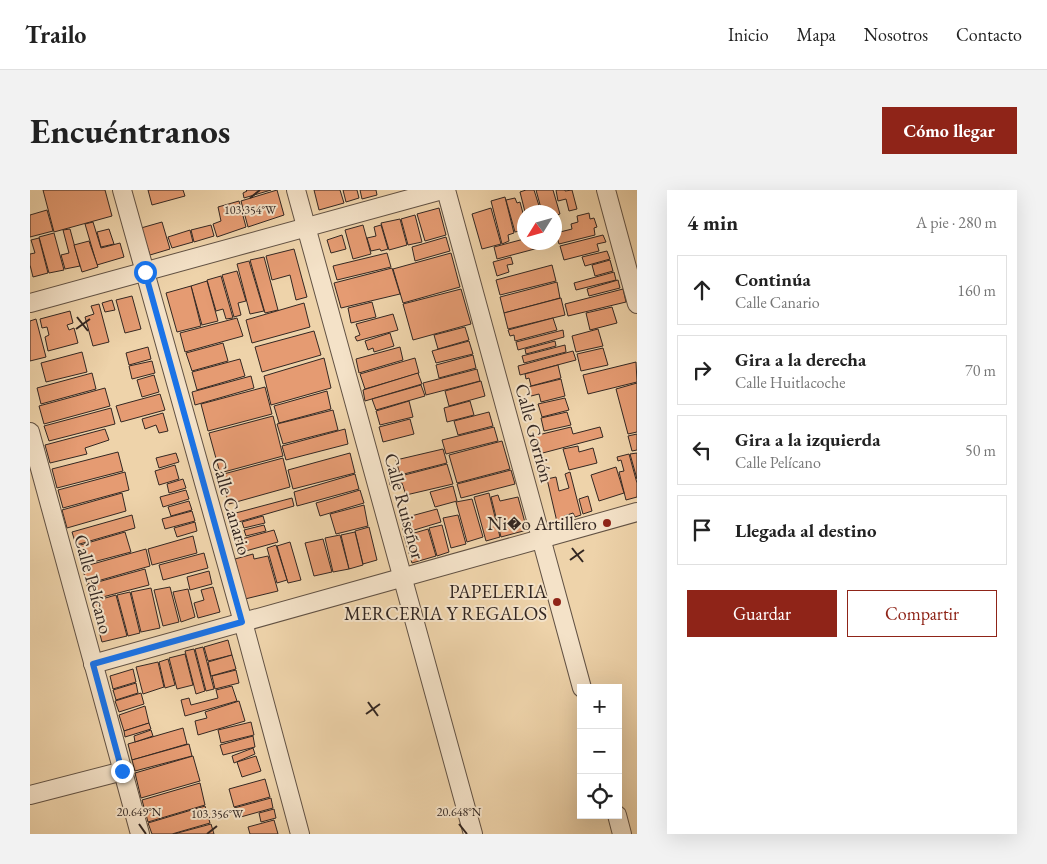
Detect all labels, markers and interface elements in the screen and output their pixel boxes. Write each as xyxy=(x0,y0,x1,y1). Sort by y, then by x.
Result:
text: Trailo xyxy=(25,19,86,50)
text: Inicio xyxy=(728,23,769,46)
text: Mapa xyxy=(797,23,836,46)
text: Nosotros xyxy=(864,23,928,46)
text: Contacto xyxy=(956,23,1022,46)
button: Cómo llegar xyxy=(882,107,1017,154)
text: Encuéntranos xyxy=(30,108,230,153)
text: 103.354°W xyxy=(224,202,277,218)
north arrow xyxy=(517,205,562,250)
text: 4 min xyxy=(687,209,738,236)
text: A pie · 280 m xyxy=(916,212,997,233)
route start xyxy=(134,261,157,284)
text: Continúa xyxy=(735,267,811,292)
icon: ahead xyxy=(688,276,716,304)
text: 160 m xyxy=(957,280,996,301)
text: Calle Canario xyxy=(735,292,820,313)
text: Gira a la derecha xyxy=(735,347,866,372)
icon: right xyxy=(688,356,716,384)
text: 70 m xyxy=(965,360,996,381)
text: Calle Huitlacoche xyxy=(735,372,846,393)
street label: Calle Gorrión xyxy=(509,381,560,485)
text: Gira a la izquierda xyxy=(735,427,881,452)
icon: left xyxy=(688,436,716,464)
text: 50 m xyxy=(965,440,996,461)
street label: Calle Ruiseñor xyxy=(378,450,431,563)
text: Calle Pelícano xyxy=(735,452,821,473)
street label: Calle Canario xyxy=(206,454,257,558)
place label: Ni�o Artillero xyxy=(487,511,597,536)
icon: arrive xyxy=(688,516,716,544)
marker: Ni�o Artillero xyxy=(601,517,613,529)
text: Llegada al destino xyxy=(735,518,877,543)
street label: Calle Pelícano xyxy=(68,532,119,637)
place label: PAPELERIA MERCERIA Y REGALOS xyxy=(344,579,548,626)
button: Guardar xyxy=(687,590,837,637)
button: Compartir xyxy=(847,590,997,637)
marker: PAPELERIA MERCERIA Y REGALOS xyxy=(551,596,563,608)
map controls xyxy=(577,684,622,819)
button: + xyxy=(577,684,622,729)
button: − xyxy=(577,729,622,774)
route end xyxy=(111,760,134,783)
button: locate xyxy=(577,774,622,819)
text: 20.649°N xyxy=(117,804,162,820)
text: 20.648°N xyxy=(437,804,482,820)
text: 103.356°W xyxy=(191,806,244,822)

